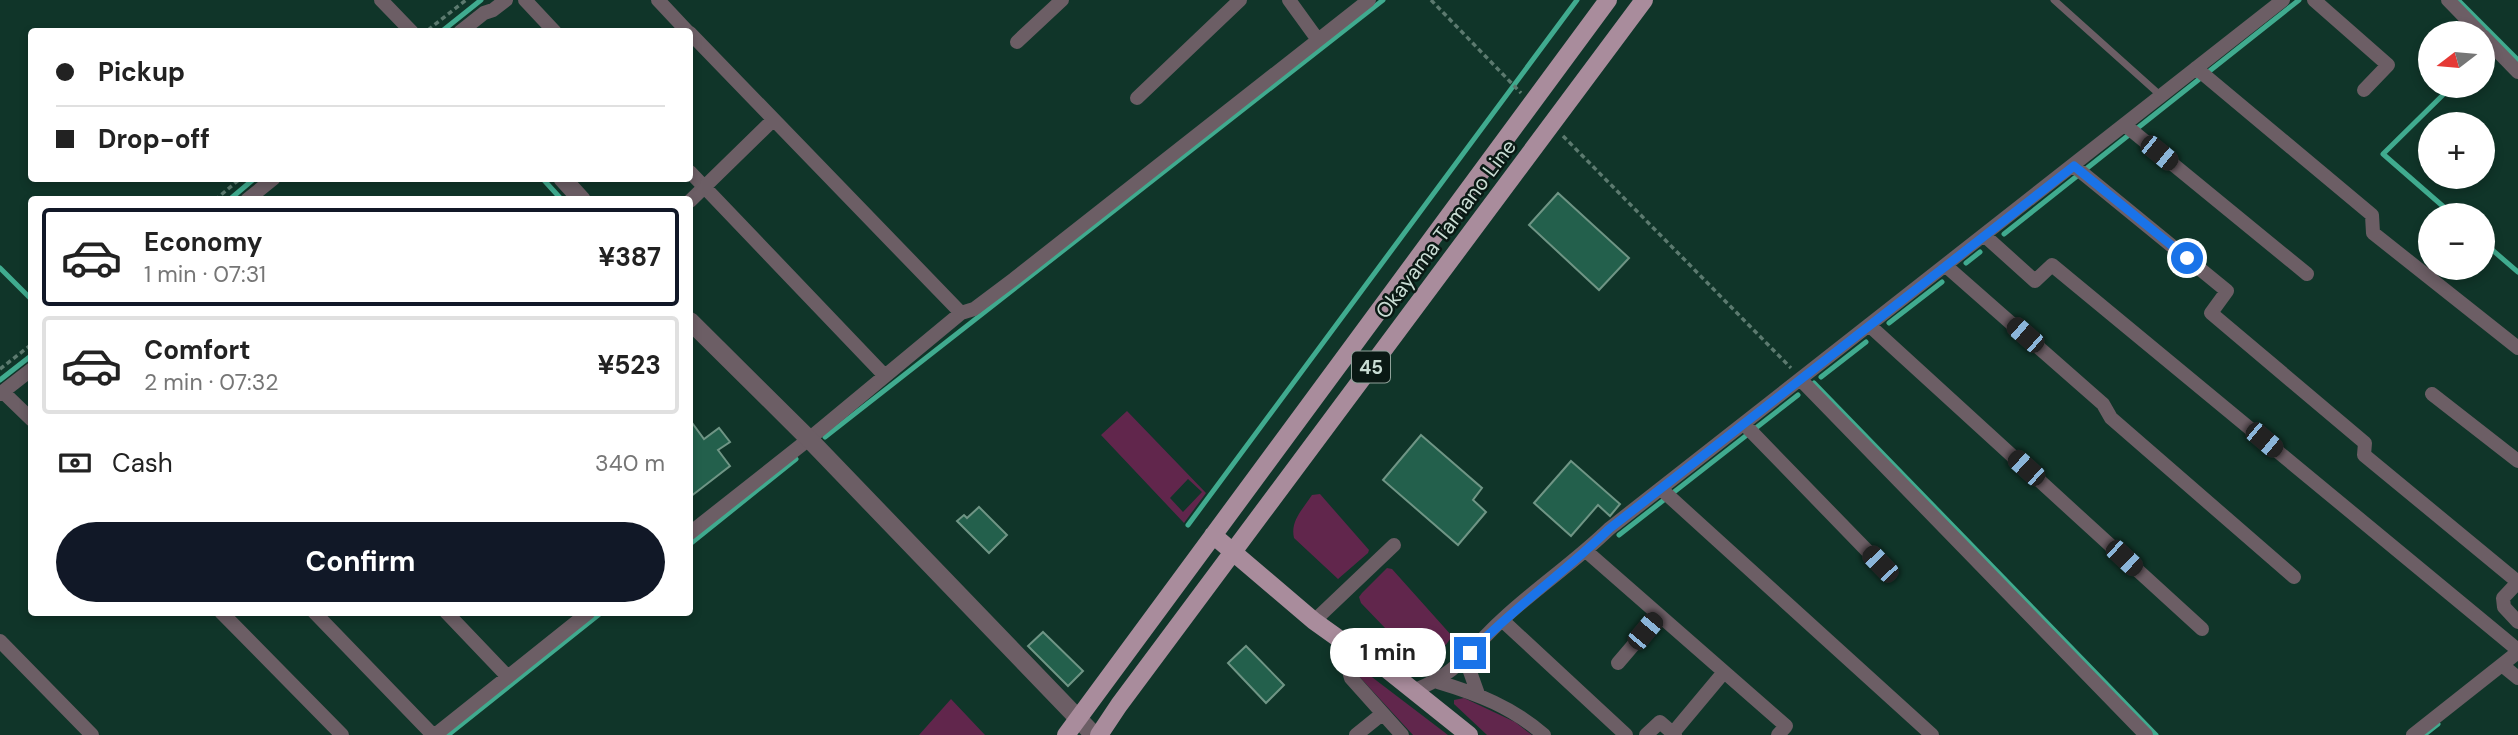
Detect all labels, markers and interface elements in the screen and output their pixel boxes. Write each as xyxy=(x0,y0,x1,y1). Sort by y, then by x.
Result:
north arrow xyxy=(2418,21,2496,98)
map controls xyxy=(2418,21,2495,280)
text: Pickup xyxy=(98,55,185,89)
button: + xyxy=(2418,112,2495,189)
text: Drop-off xyxy=(98,122,210,156)
car xyxy=(2137,132,2182,174)
street label: Okayama Tamano Line xyxy=(1369,133,1523,324)
button: − xyxy=(2418,203,2495,280)
text: Economy xyxy=(144,225,262,259)
icon: car xyxy=(60,226,123,289)
text: ¥387 xyxy=(598,240,661,274)
route start xyxy=(2171,242,2203,274)
text: 1 min · 07:31 xyxy=(144,259,266,289)
car xyxy=(2003,313,2048,357)
text: Comfort xyxy=(144,333,250,367)
icon: car xyxy=(60,334,123,397)
text: ¥523 xyxy=(597,348,661,382)
road number: 45 xyxy=(1352,352,1390,382)
text: 2 min · 07:32 xyxy=(144,367,279,397)
car xyxy=(2242,418,2287,462)
icon: cash xyxy=(56,444,94,482)
text: Cash xyxy=(112,446,173,480)
car xyxy=(2004,446,2049,490)
text: 340 m xyxy=(595,448,665,478)
button: Confirm xyxy=(56,522,665,602)
car xyxy=(2102,536,2147,580)
car xyxy=(1858,542,1903,586)
car xyxy=(1624,608,1667,654)
callout: 1 min xyxy=(1330,628,1446,678)
text: 1 min xyxy=(1360,637,1416,667)
route end xyxy=(1454,637,1486,669)

